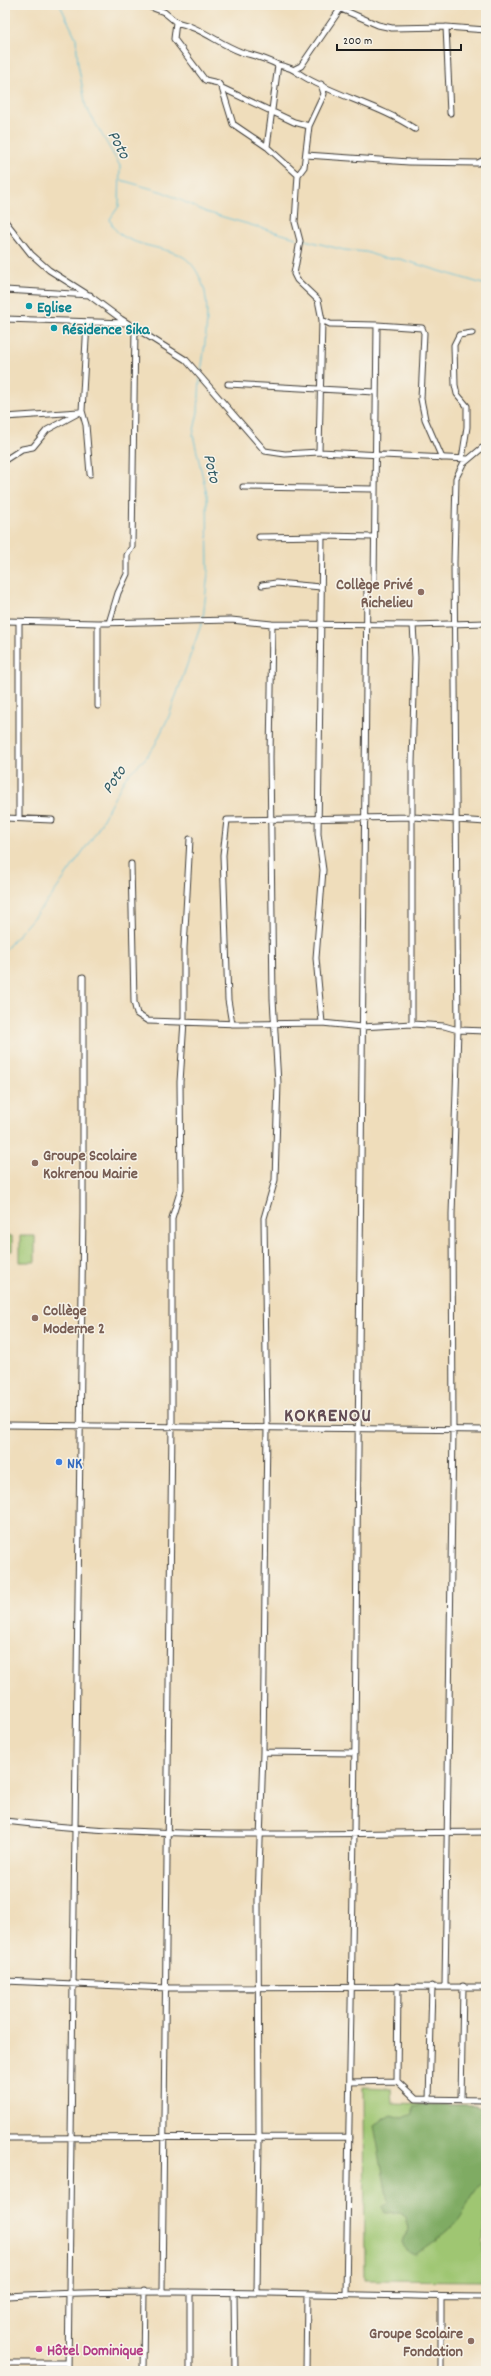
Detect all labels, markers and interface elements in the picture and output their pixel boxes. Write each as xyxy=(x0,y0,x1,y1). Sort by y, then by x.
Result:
scale bar xyxy=(337,26,461,52)
text: 200 m xyxy=(343,33,372,50)
water label: Poto xyxy=(100,127,135,165)
place label: Eglise xyxy=(37,297,72,320)
marker: Eglise xyxy=(24,301,34,311)
place label: Résidence Sika xyxy=(62,319,151,342)
marker: Résidence Sika xyxy=(49,323,59,333)
water label: Poto xyxy=(195,452,225,487)
place label: Collège Privé Richelieu xyxy=(336,574,413,615)
marker: Collège Privé Richelieu xyxy=(416,587,426,597)
water label: Poto xyxy=(97,761,134,799)
place label: Groupe Scolaire Kokrenou Mairie xyxy=(43,1145,138,1186)
marker: Groupe Scolaire Kokrenou Mairie xyxy=(30,1158,40,1168)
place label: Collège Moderne 2 xyxy=(43,1300,105,1341)
marker: Collège Moderne 2 xyxy=(30,1313,40,1323)
district label: KOKRENOU xyxy=(284,1403,372,1431)
place label: NK xyxy=(67,1453,83,1476)
marker: NK xyxy=(54,1457,64,1467)
place label: Groupe Scolaire Fondation xyxy=(369,2323,463,2364)
marker: Groupe Scolaire Fondation xyxy=(466,2336,476,2346)
place label: Hôtel Dominique xyxy=(47,2340,143,2363)
marker: Hôtel Dominique xyxy=(34,2344,44,2354)

